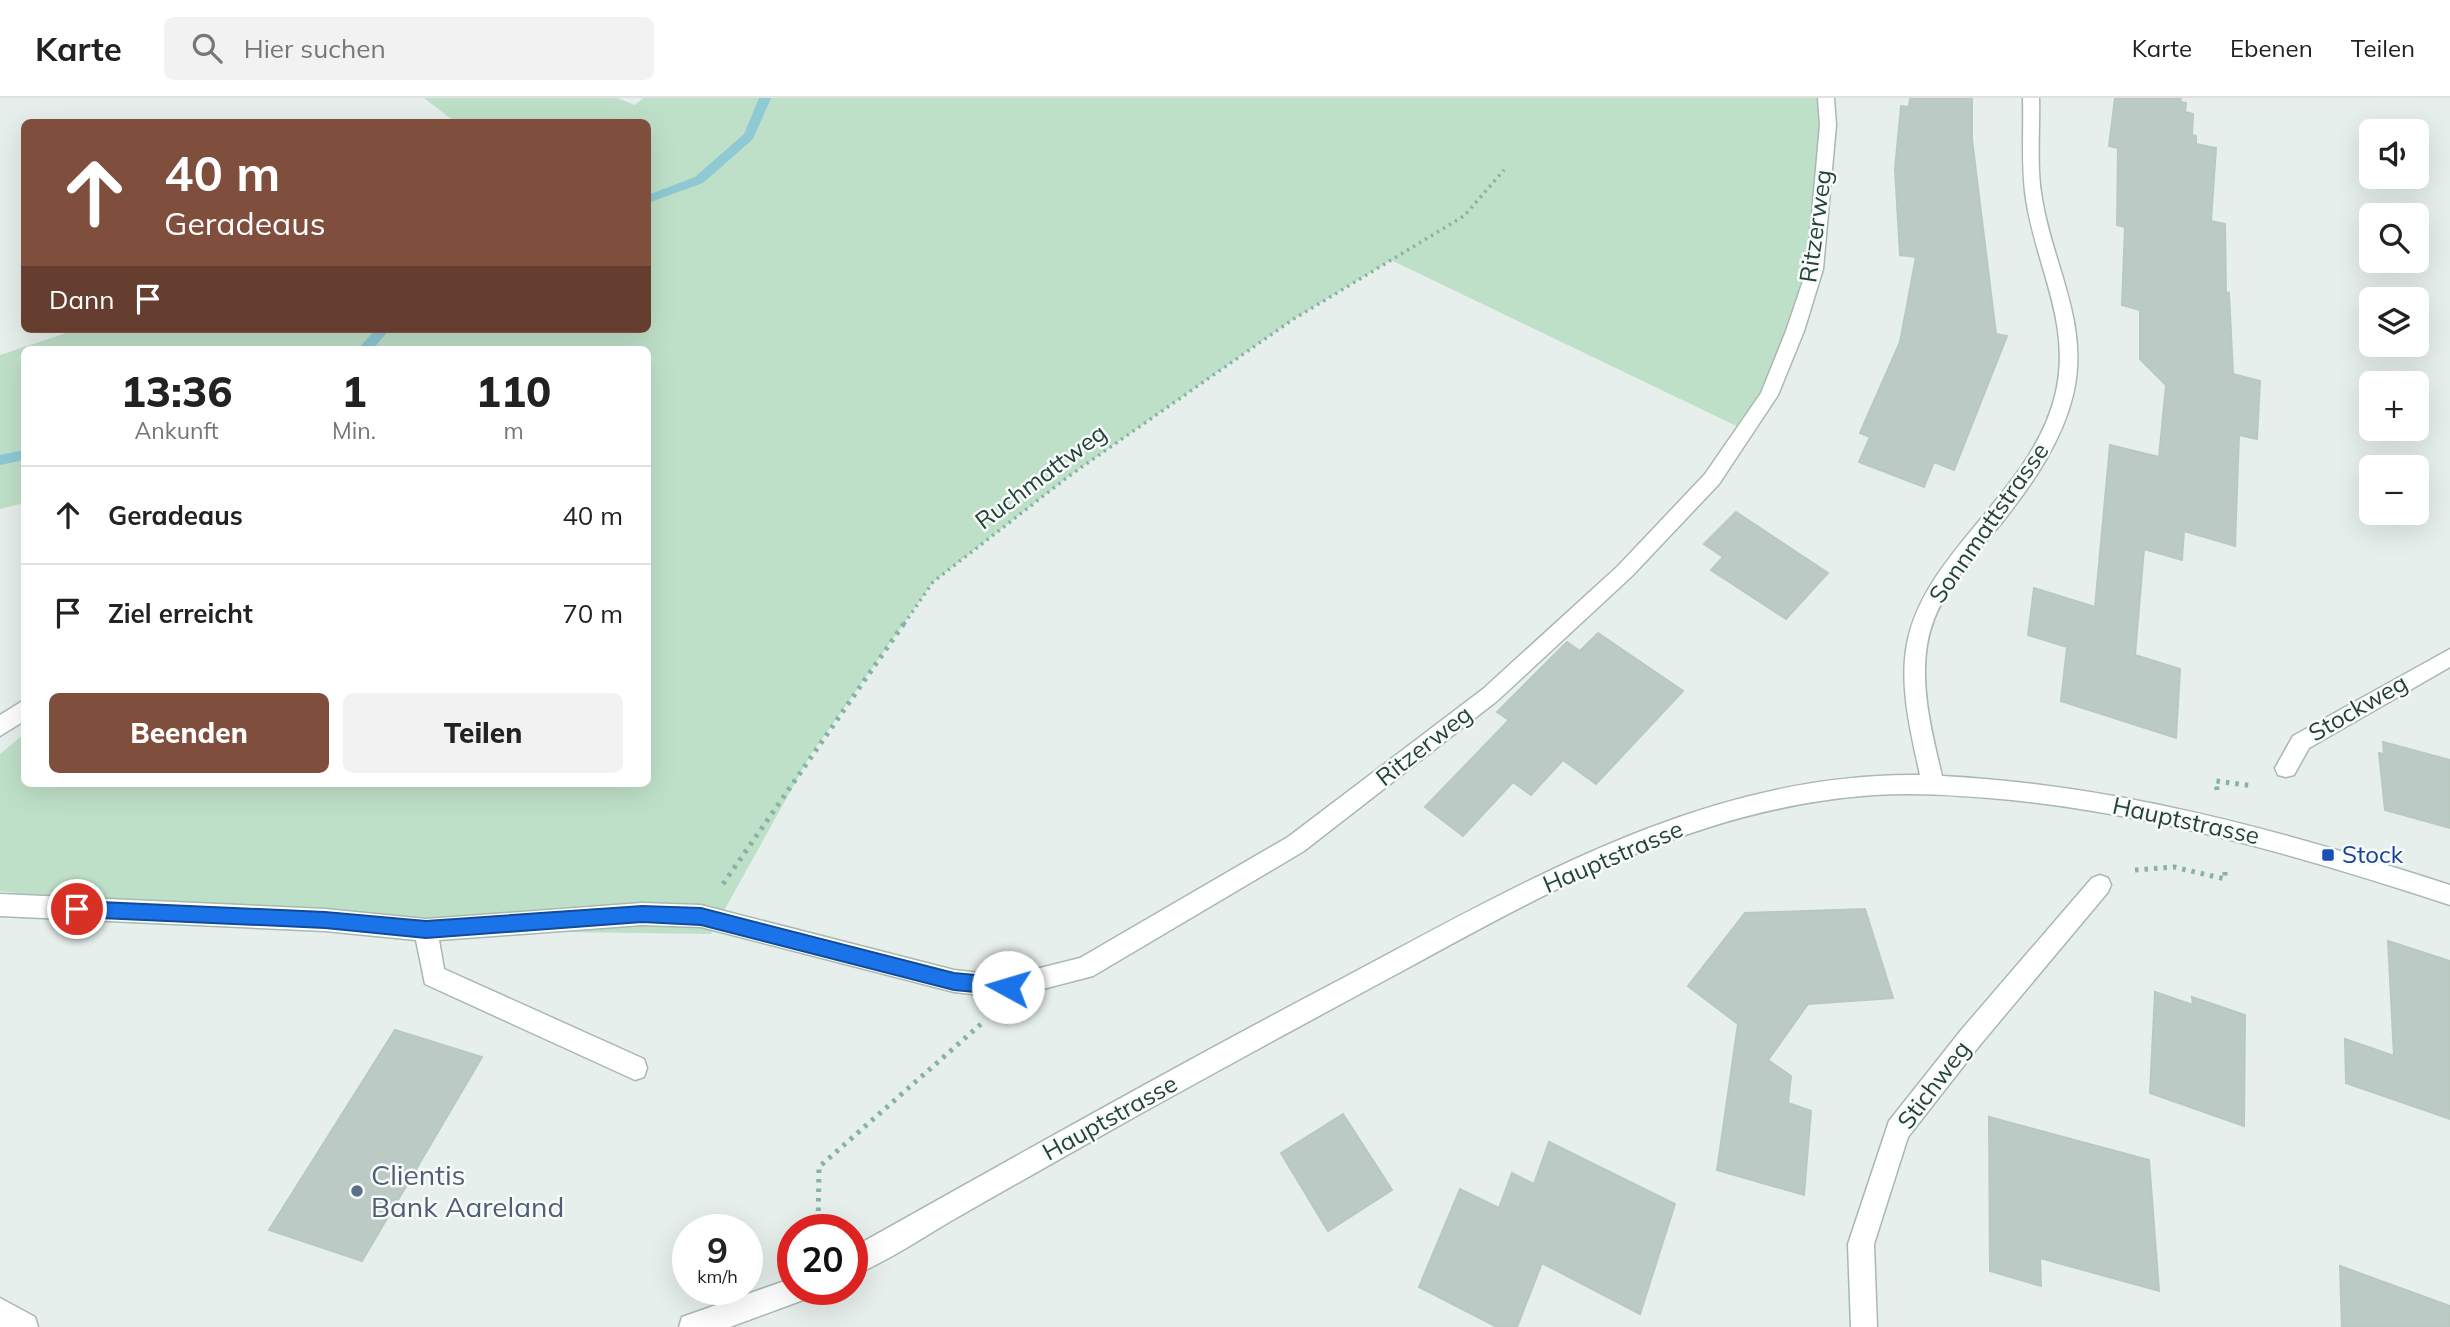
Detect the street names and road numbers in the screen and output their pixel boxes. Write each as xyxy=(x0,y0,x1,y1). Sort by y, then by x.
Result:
street label: Ritzerweg xyxy=(1792,167,1838,284)
street label: Ruchmattweg xyxy=(969,417,1112,535)
street label: Sonnmattstrasse xyxy=(1922,437,2055,608)
street label: Stockweg xyxy=(2303,667,2412,747)
street label: Ritzerweg xyxy=(1369,698,1477,792)
street label: Hauptstrasse xyxy=(2110,790,2262,850)
street label: Hauptstrasse xyxy=(1538,813,1687,899)
street label: Stichweg xyxy=(1890,1034,1976,1135)
street label: Hauptstrasse xyxy=(1037,1068,1182,1166)

